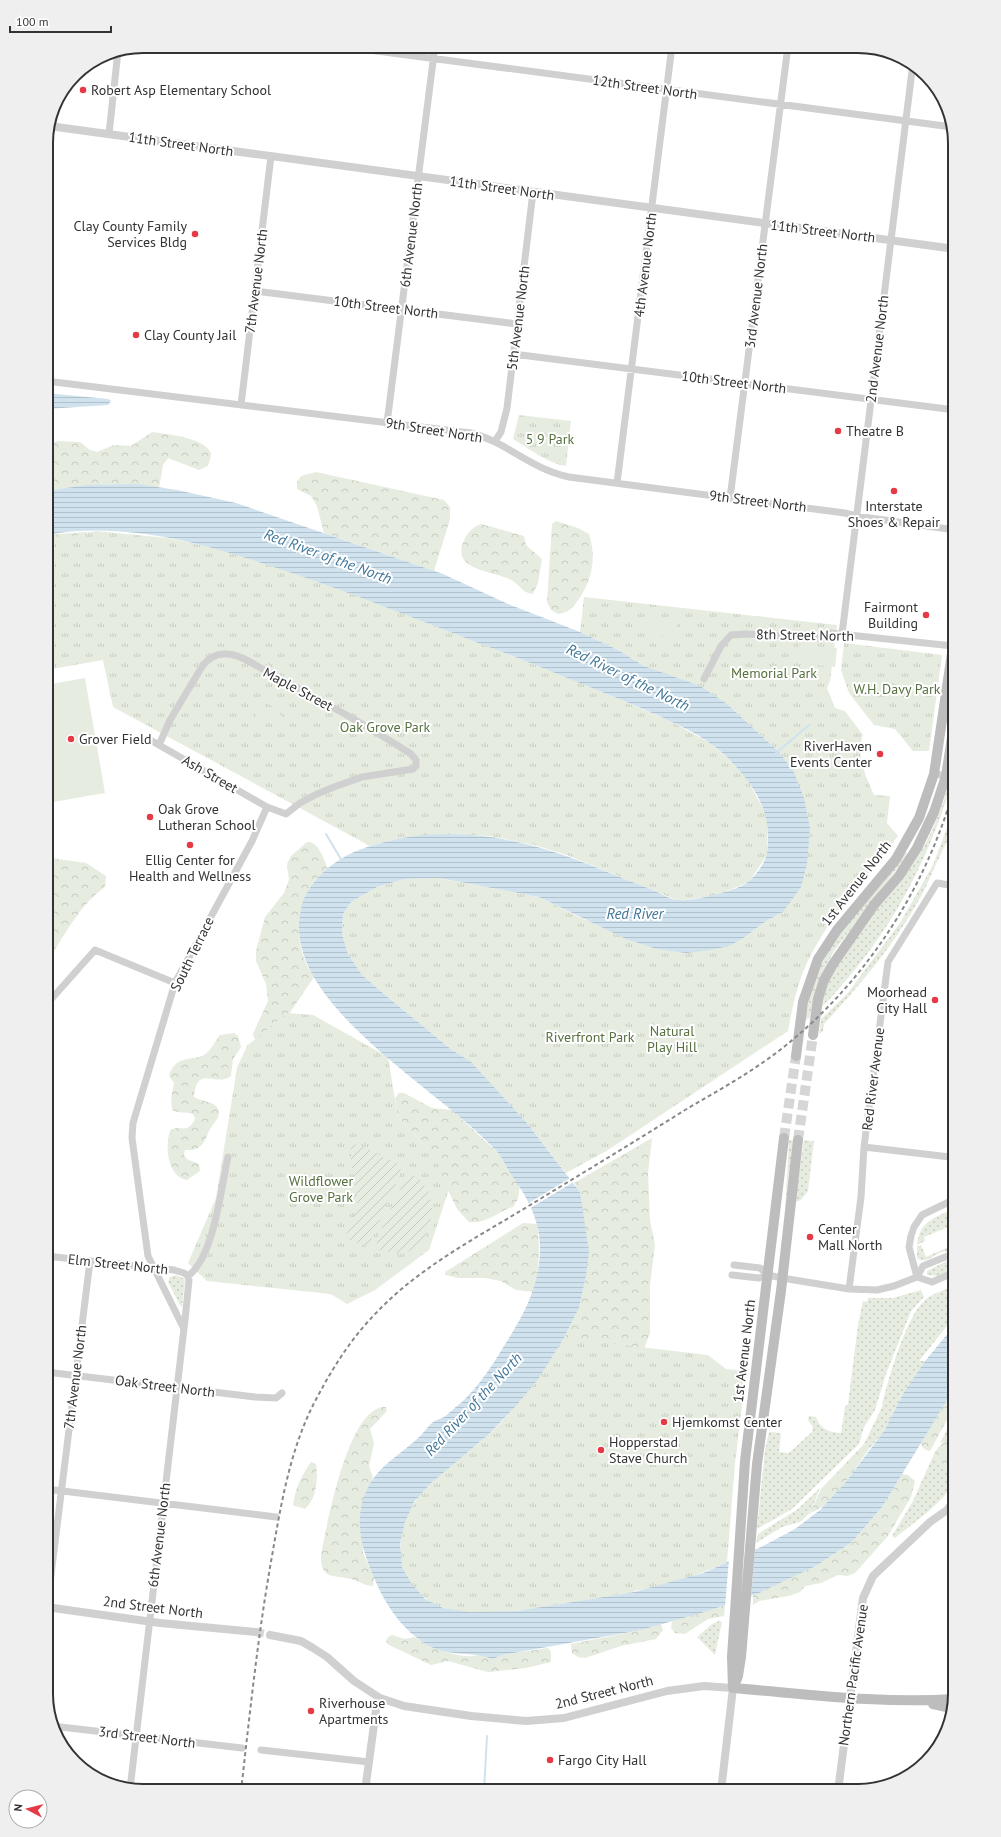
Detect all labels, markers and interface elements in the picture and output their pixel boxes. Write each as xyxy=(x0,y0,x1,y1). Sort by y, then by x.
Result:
scale bar xyxy=(10,8,111,34)
text: 100 m xyxy=(16,14,49,29)
street label: 12th Street North xyxy=(592,71,698,103)
place label: Robert Asp Elementary School xyxy=(91,81,271,99)
marker: Robert Asp Elementary School xyxy=(78,85,88,95)
street label: 11th Street North xyxy=(128,128,234,160)
street label: 11th Street North xyxy=(449,172,555,204)
street label: 6th Avenue North xyxy=(396,182,426,288)
street label: 4th Avenue North xyxy=(630,212,660,318)
street label: 11th Street North xyxy=(770,216,876,246)
place label: Clay County Family Services Bldg xyxy=(74,217,187,251)
street label: 7th Avenue North xyxy=(241,228,271,334)
marker: Clay County Family Services Bldg xyxy=(190,229,200,239)
street label: 3rd Avenue North xyxy=(741,243,771,349)
street label: 5th Avenue North xyxy=(503,265,533,371)
street label: 10th Street North xyxy=(333,292,439,322)
street label: 2nd Avenue North xyxy=(861,294,893,404)
place label: Clay County Jail xyxy=(144,326,236,344)
marker: Clay County Jail xyxy=(131,330,141,340)
street label: 10th Street North xyxy=(681,367,787,397)
street label: 9th Street North xyxy=(384,413,484,447)
place label: Theatre B xyxy=(846,422,904,440)
marker: Theatre B xyxy=(833,426,843,436)
park label: 5 9 Park xyxy=(526,430,575,448)
street label: 9th Street North xyxy=(708,486,808,516)
marker: Interstate Shoes & Repair xyxy=(889,486,899,496)
place label: Interstate Shoes & Repair xyxy=(848,497,940,531)
water label: Red River of the North xyxy=(262,524,394,588)
place label: Fairmont Building xyxy=(864,598,918,632)
marker: Fairmont Building xyxy=(921,610,931,620)
street label: 8th Street North xyxy=(756,625,854,645)
water label: Red River of the North xyxy=(563,639,693,715)
street label: Maple Street xyxy=(260,663,336,715)
park label: Memorial Park xyxy=(731,664,817,682)
park label: W.H. Davy Park xyxy=(853,680,941,698)
park label: Oak Grove Park xyxy=(340,718,430,736)
place label: Grover Field xyxy=(79,730,152,748)
marker: Grover Field xyxy=(66,734,76,744)
place label: RiverHaven Events Center xyxy=(790,737,872,771)
marker: RiverHaven Events Center xyxy=(875,749,885,759)
street label: Ash Street xyxy=(179,751,241,797)
place label: Oak Grove Lutheran School xyxy=(158,800,256,834)
marker: Oak Grove Lutheran School xyxy=(145,812,155,822)
street label: 1st Avenue North xyxy=(817,837,895,929)
marker: Ellig Center for Health and Wellness xyxy=(185,840,195,850)
place label: Ellig Center for Health and Wellness xyxy=(129,851,251,885)
water label: Red River xyxy=(607,904,665,923)
street label: South Terrace xyxy=(166,914,218,994)
place label: Moorhead City Hall xyxy=(867,983,927,1017)
marker: Moorhead City Hall xyxy=(930,995,940,1005)
park label: Natural Play Hill xyxy=(647,1022,697,1056)
street label: Red River Avenue xyxy=(858,1026,888,1132)
park label: Riverfront Park xyxy=(545,1028,635,1046)
park label: Wildflower Grove Park xyxy=(289,1172,353,1206)
place label: Center Mall North xyxy=(818,1220,882,1254)
marker: Center Mall North xyxy=(805,1232,815,1242)
street label: Elm Street North xyxy=(67,1250,169,1278)
street label: 1st Avenue North xyxy=(729,1299,759,1403)
street label: 7th Avenue North xyxy=(60,1324,90,1430)
water label: Red River of the North xyxy=(420,1348,526,1460)
street label: Oak Street North xyxy=(114,1371,216,1401)
place label: Hjemkomst Center xyxy=(672,1413,782,1431)
marker: Hjemkomst Center xyxy=(659,1417,669,1427)
place label: Hopperstad Stave Church xyxy=(609,1433,688,1467)
marker: Hopperstad Stave Church xyxy=(596,1445,606,1455)
street label: 6th Avenue North xyxy=(144,1482,174,1588)
street label: 2nd Street North xyxy=(102,1592,204,1622)
street label: Northern Pacific Avenue xyxy=(834,1603,872,1747)
street label: 2nd Street North xyxy=(553,1671,655,1713)
place label: Riverhouse Apartments xyxy=(319,1694,389,1728)
marker: Riverhouse Apartments xyxy=(306,1706,316,1716)
street label: 3rd Street North xyxy=(97,1722,197,1752)
place label: Fargo City Hall xyxy=(558,1751,646,1769)
marker: Fargo City Hall xyxy=(545,1755,555,1765)
north arrow xyxy=(8,1789,48,1829)
text: N xyxy=(11,1803,25,1812)

